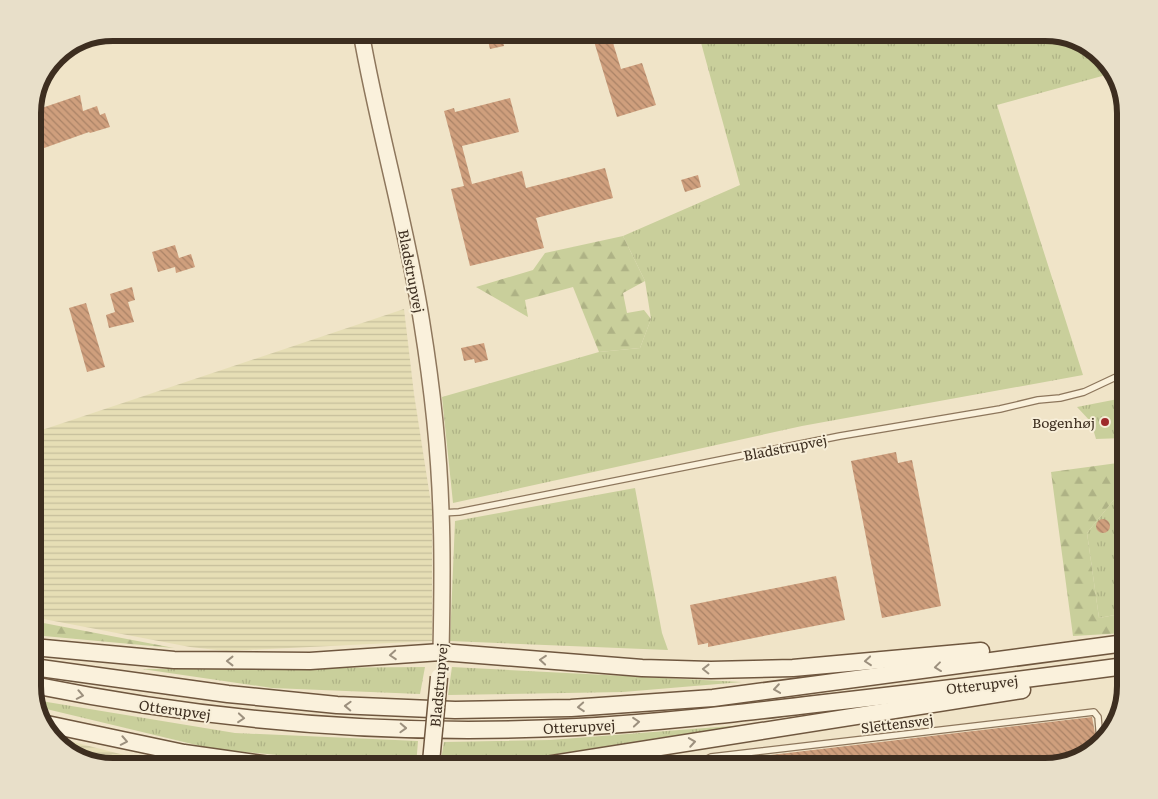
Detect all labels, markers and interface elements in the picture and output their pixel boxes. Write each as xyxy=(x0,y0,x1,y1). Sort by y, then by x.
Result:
street label: Bladstrupvej xyxy=(394,227,430,315)
place label: Bogenhøj xyxy=(1032,412,1095,432)
marker: Bogenhøj xyxy=(1099,416,1111,428)
street label: Bladstrupvej xyxy=(741,429,829,465)
street label: Bladstrupvej xyxy=(424,642,452,728)
one-way arrow xyxy=(388,649,396,660)
one-way arrow xyxy=(539,655,547,666)
one-way arrow xyxy=(863,655,871,666)
one-way arrow xyxy=(226,656,234,666)
one-way arrow xyxy=(934,661,942,672)
one-way arrow xyxy=(701,664,709,675)
street label: Otterupvej xyxy=(945,670,1019,698)
one-way arrow xyxy=(773,684,782,694)
one-way arrow xyxy=(76,689,85,700)
street label: Otterupvej xyxy=(138,694,212,724)
one-way arrow xyxy=(344,700,352,711)
one-way arrow xyxy=(576,701,584,712)
street label: Slettensvej xyxy=(859,709,935,737)
one-way arrow xyxy=(238,712,246,723)
street label: Otterupvej xyxy=(542,714,616,738)
one-way arrow xyxy=(632,717,640,728)
one-way arrow xyxy=(400,723,408,733)
one-way arrow xyxy=(120,735,129,746)
one-way arrow xyxy=(688,738,696,748)

